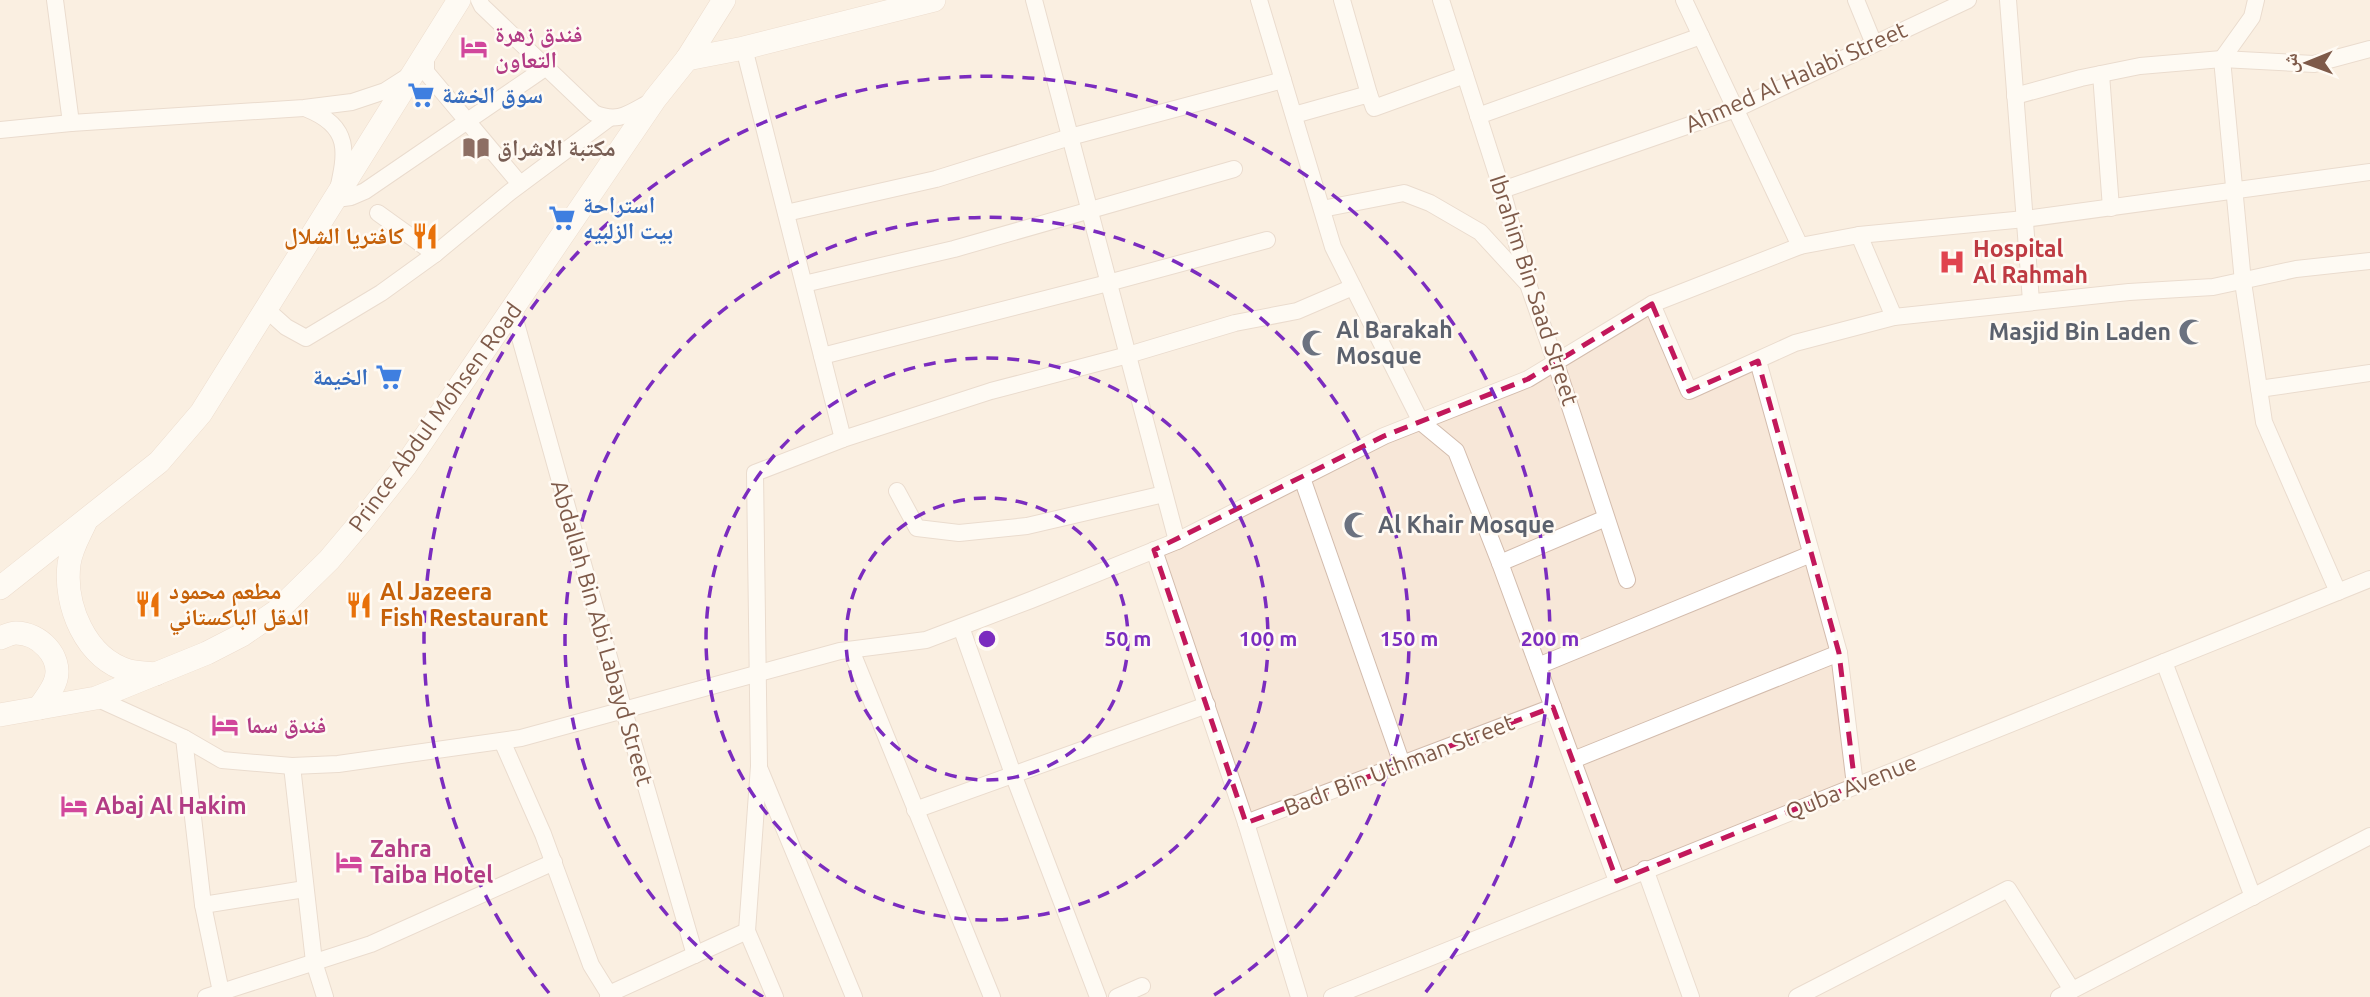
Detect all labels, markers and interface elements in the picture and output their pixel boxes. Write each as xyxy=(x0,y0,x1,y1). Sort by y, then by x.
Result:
street label: Ahmed Al Halabi Street xyxy=(1681,16,1910,137)
place label: فندق زهرة التعاون xyxy=(495,21,583,74)
north arrow xyxy=(2272,28,2342,98)
hotel icon: فندق زهرة التعاون xyxy=(459,32,489,62)
text: ش xyxy=(2279,53,2302,74)
supermarket icon: سوق الخشة xyxy=(406,80,436,110)
place label: سوق الخشة xyxy=(442,82,543,109)
library icon: مكتبة الاشراق xyxy=(461,133,491,163)
place label: مكتبة الاشراق xyxy=(497,135,616,162)
street label: Ibrahim Bin Saad Street xyxy=(1485,171,1584,408)
place label: استراحة بيت الزلبيه xyxy=(583,192,673,245)
supermarket icon: استراحة بيت الزلبيه xyxy=(547,203,577,233)
restaurant icon: كافتريا الشلال xyxy=(410,221,440,251)
place label: كافتريا الشلال xyxy=(284,223,404,250)
place label: Hospital Al Rahmah xyxy=(1973,236,2088,287)
hospital icon: Hospital Al Rahmah xyxy=(1937,247,1967,277)
street label: Prince Abdul Mohsen Road xyxy=(343,297,526,536)
place label: Al Barakah Mosque xyxy=(1336,317,1453,368)
mosque icon: Masjid Bin Laden xyxy=(2177,317,2207,347)
place label: Masjid Bin Laden xyxy=(1989,319,2171,344)
mosque icon: Al Barakah Mosque xyxy=(1300,328,1330,358)
supermarket icon: الخيمة xyxy=(374,362,404,392)
place label: الخيمة xyxy=(313,364,368,391)
street label: Abdallah Bin Abi Labayd Street xyxy=(547,477,658,789)
mosque icon: Al Khair Mosque xyxy=(1342,510,1372,540)
place label: Al Khair Mosque xyxy=(1378,512,1555,537)
place label: مطعم محمود الدقل الباكستاني xyxy=(169,578,309,636)
place label: Al Jazeera Fish Restaurant xyxy=(380,579,549,630)
restaurant icon: مطعم محمود الدقل الباكستاني xyxy=(133,589,163,619)
restaurant icon: Al Jazeera Fish Restaurant xyxy=(344,590,374,620)
text: 50 m xyxy=(1105,626,1151,650)
text: 100 m xyxy=(1239,626,1297,650)
text: 150 m xyxy=(1380,626,1438,650)
text: 200 m xyxy=(1521,626,1579,650)
centre of rings xyxy=(975,627,999,651)
street label: Badr Bin Uthman Street xyxy=(1280,709,1517,820)
hotel icon: فندق سما xyxy=(210,710,240,740)
place label: فندق سما xyxy=(246,712,326,739)
street label: Quba Avenue xyxy=(1782,749,1920,824)
hotel icon: Abaj Al Hakim xyxy=(59,791,89,821)
place label: Abaj Al Hakim xyxy=(95,793,247,818)
place label: Zahra Taiba Hotel xyxy=(370,836,493,887)
hotel icon: Zahra Taiba Hotel xyxy=(334,847,364,877)

